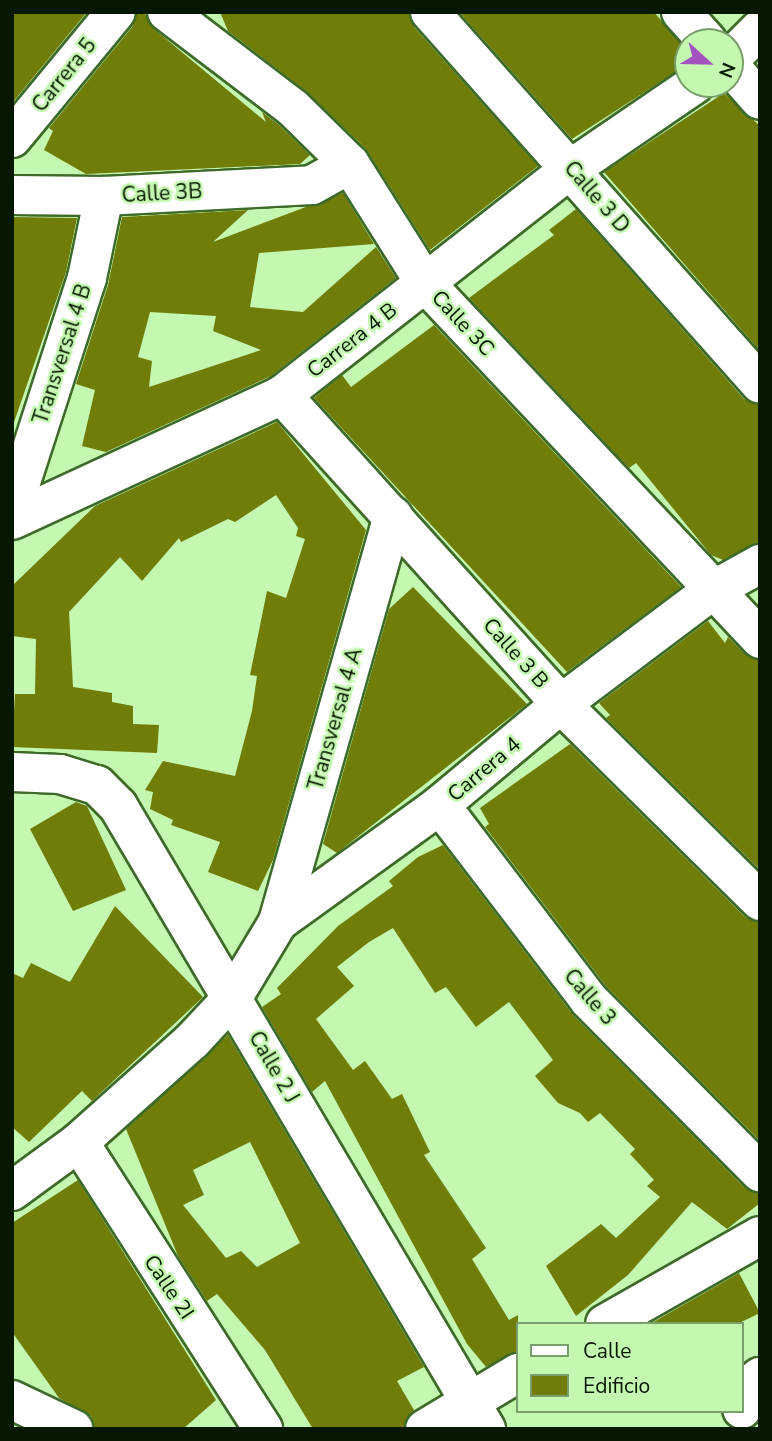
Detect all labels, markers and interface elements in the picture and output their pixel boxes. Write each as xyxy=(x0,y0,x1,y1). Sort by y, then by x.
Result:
north arrow xyxy=(674,28,744,98)
street label: Carrera 5 xyxy=(27,33,101,117)
text: N xyxy=(712,59,741,82)
street label: Calle 3 D xyxy=(559,156,635,238)
street label: Calle 3B xyxy=(121,178,203,208)
street label: Transversal 4 B xyxy=(28,281,96,427)
street label: Calle 3C xyxy=(426,285,500,361)
street label: Carrera 4 B xyxy=(302,297,402,383)
street label: Calle 3 B xyxy=(478,613,554,693)
street label: Transversal 4 A xyxy=(303,645,367,793)
street label: Carrera 4 xyxy=(442,731,526,807)
street label: Calle 3 xyxy=(559,964,621,1030)
street label: Calle 2 J xyxy=(243,1027,305,1107)
street label: Calle 2I xyxy=(138,1250,200,1324)
legend xyxy=(516,1322,744,1413)
text: Calle xyxy=(583,1337,631,1365)
text: Edificio xyxy=(583,1372,650,1400)

